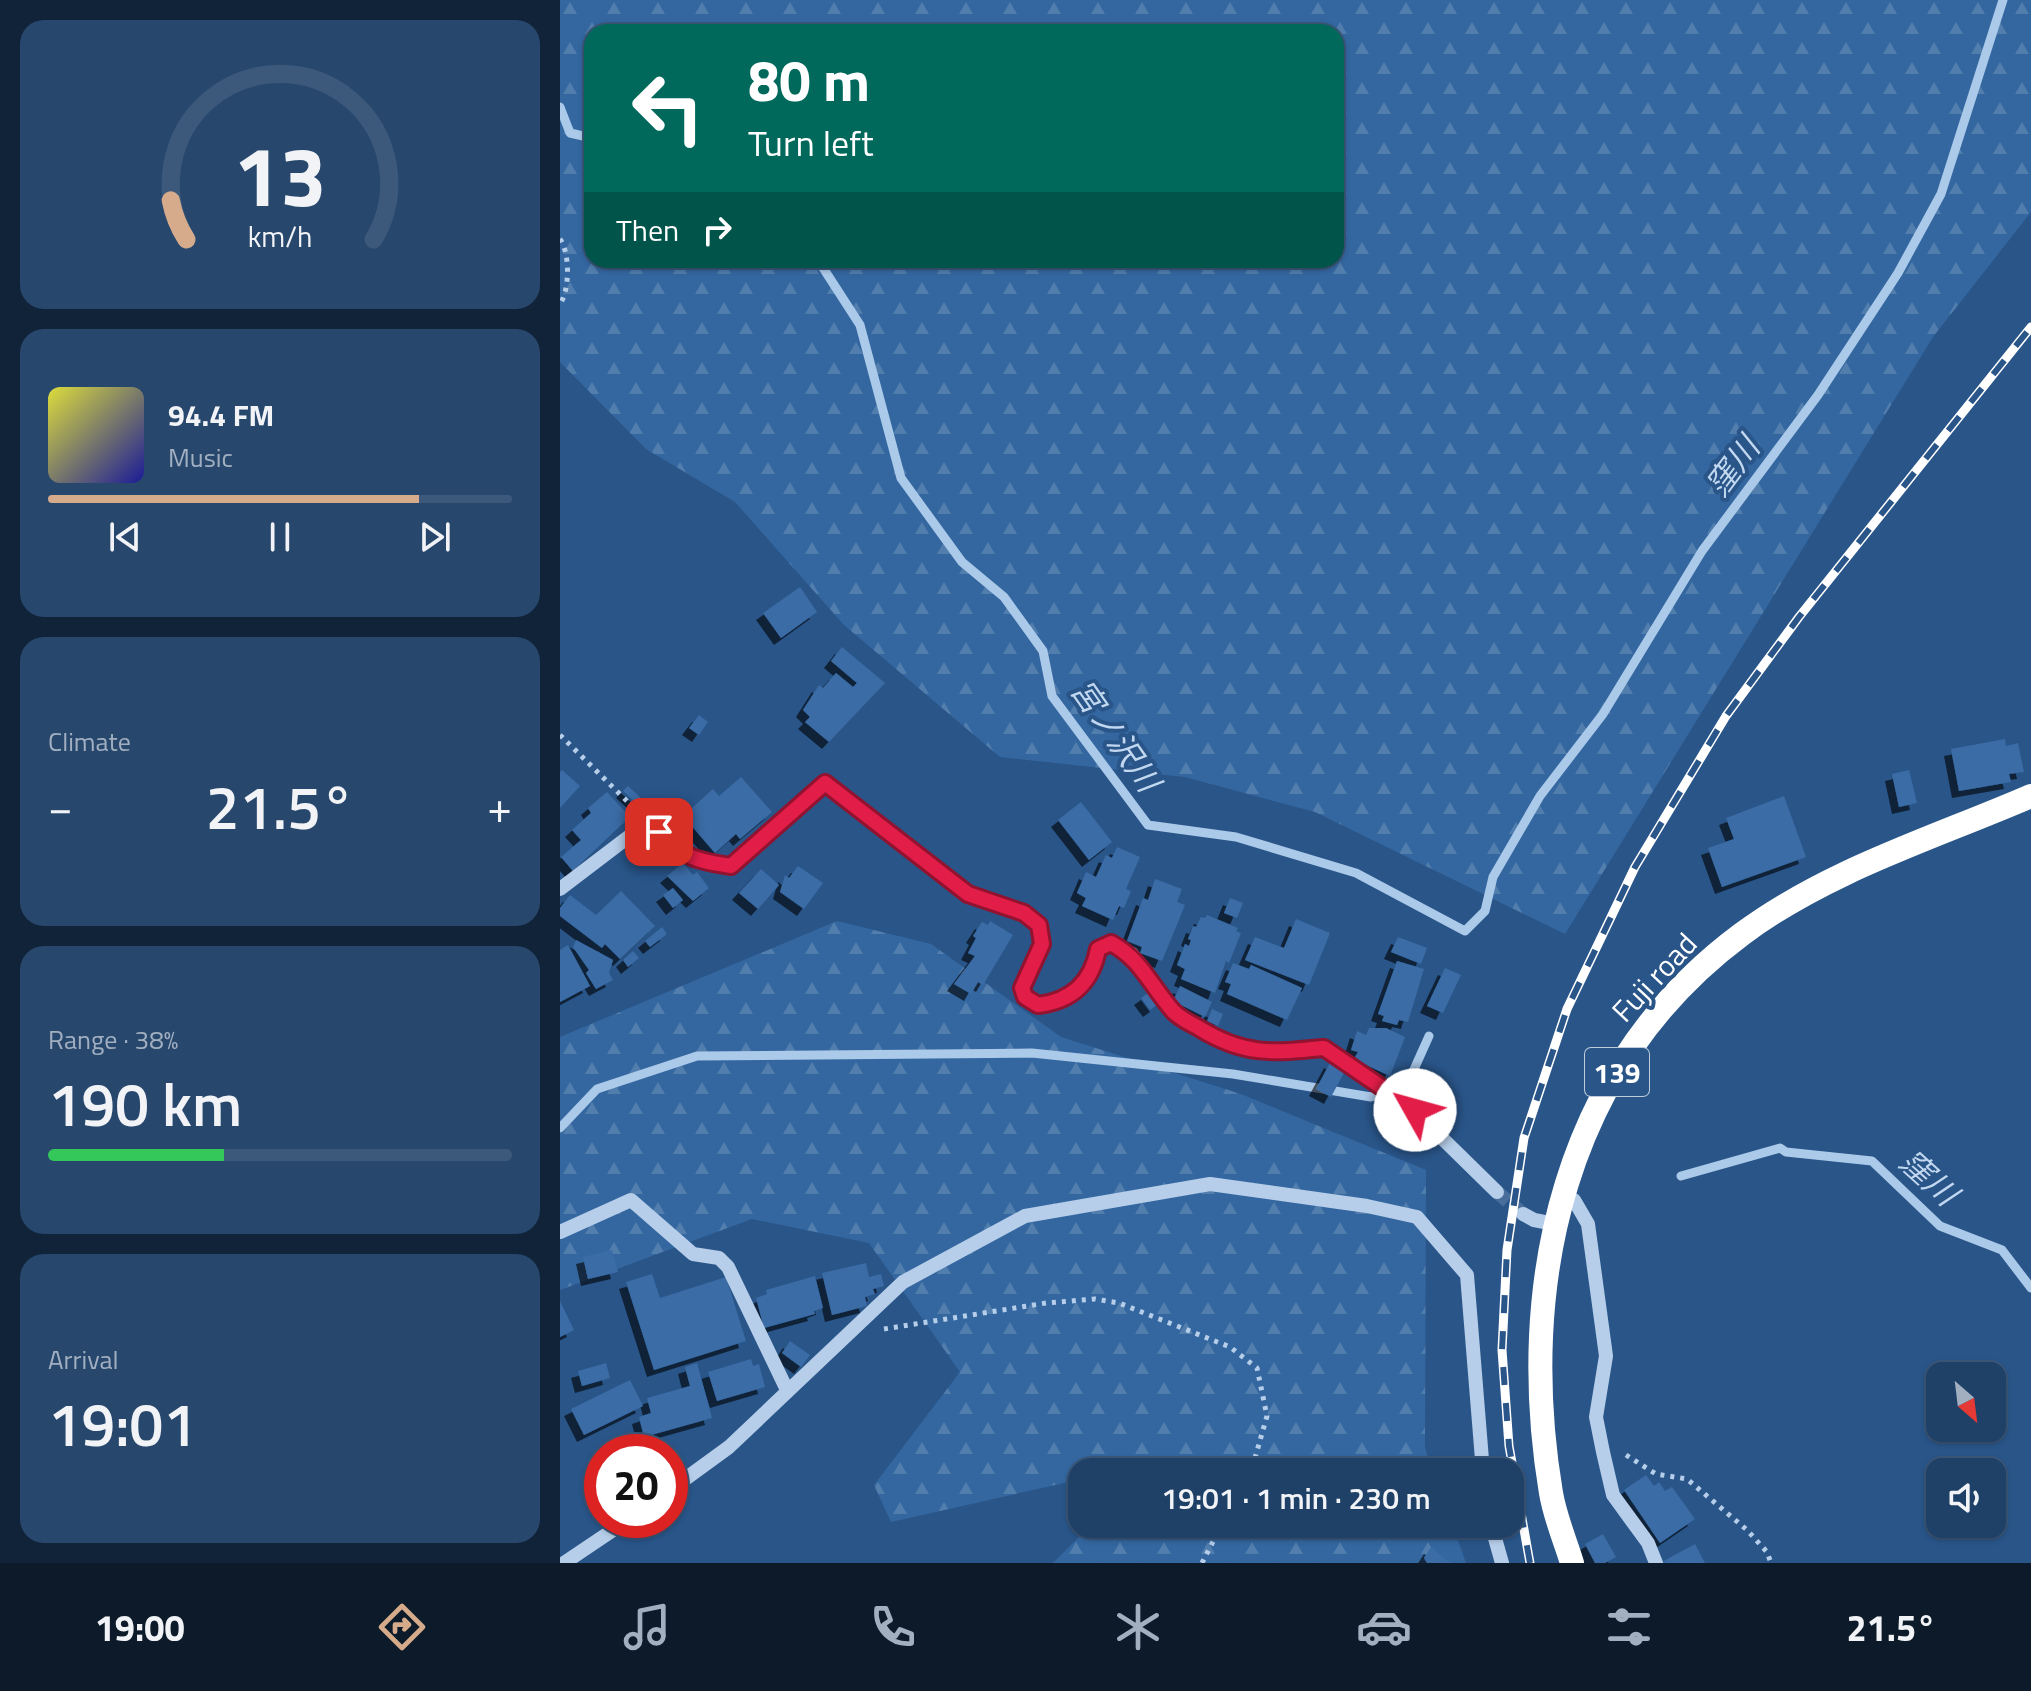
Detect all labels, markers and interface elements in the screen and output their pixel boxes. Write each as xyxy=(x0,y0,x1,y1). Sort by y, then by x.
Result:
text: 80 m xyxy=(748,38,870,123)
icon: left xyxy=(616,56,720,160)
text: 13 xyxy=(233,112,327,238)
text: Turn left xyxy=(748,115,874,170)
text: Then xyxy=(616,207,679,253)
icon: right xyxy=(695,208,739,252)
text: km/h xyxy=(248,215,312,258)
text: 94.4 FM xyxy=(168,392,274,438)
water label: 窪川 xyxy=(1694,424,1772,506)
text: Music xyxy=(168,438,233,477)
icon: previous xyxy=(103,515,147,559)
icon: pause xyxy=(258,515,302,559)
icon: next xyxy=(413,515,457,559)
water label: 宮ノ沢川 xyxy=(1060,669,1174,804)
text: Climate xyxy=(48,722,131,761)
text: 21.5° xyxy=(206,761,354,852)
text: − xyxy=(48,773,73,840)
text: + xyxy=(487,773,512,840)
pin xyxy=(625,798,693,866)
icon: arrive xyxy=(637,810,681,854)
street label: Fuji road xyxy=(1600,922,1708,1032)
text: Range · 38% xyxy=(48,1020,178,1059)
road number: 139 xyxy=(1585,1048,1649,1096)
text: 190 km xyxy=(48,1058,242,1149)
position arrow xyxy=(1373,1068,1457,1152)
water label: 窪川 xyxy=(1889,1138,1971,1218)
text: Arrival xyxy=(48,1340,119,1379)
north arrow xyxy=(1926,1362,2006,1442)
map controls xyxy=(1926,1362,2006,1538)
text: 19:01 xyxy=(48,1378,197,1469)
speed limit sign: 20 xyxy=(584,1434,688,1538)
button: sound xyxy=(1926,1458,2006,1538)
text: 19:01 · 1 min · 230 m xyxy=(1161,1475,1431,1521)
icon: directions xyxy=(374,1599,430,1655)
icon: music xyxy=(619,1599,675,1655)
icon: phone xyxy=(865,1599,921,1655)
icon: climate xyxy=(1110,1599,1166,1655)
icon: car xyxy=(1356,1599,1412,1655)
icon: filters xyxy=(1601,1599,1657,1655)
text: 19:00 xyxy=(95,1600,185,1655)
text: 21.5° xyxy=(1846,1600,1936,1655)

